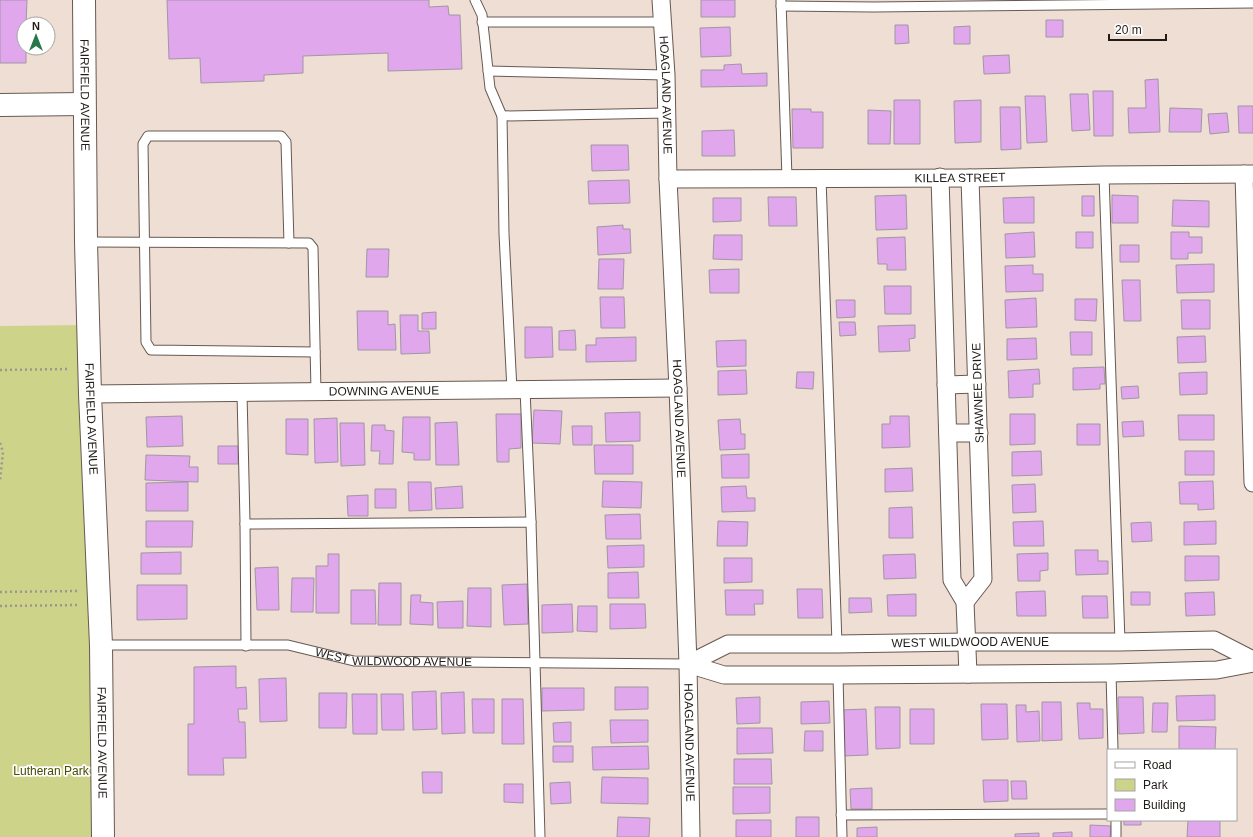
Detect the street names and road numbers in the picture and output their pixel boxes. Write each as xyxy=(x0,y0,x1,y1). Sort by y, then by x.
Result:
street label: HOAGLAND AVENUE xyxy=(656,35,675,154)
street label: FAIRFIELD AVENUE xyxy=(77,39,92,151)
street label: KILLEA STREET xyxy=(915,170,1006,185)
street label: SHAWNEE DRIVE xyxy=(969,343,987,443)
street label: HOAGLAND AVENUE xyxy=(670,359,688,478)
street label: FAIRFIELD AVENUE xyxy=(82,363,101,475)
street label: DOWNING AVENUE xyxy=(329,383,439,399)
street label: WEST WILDWOOD AVENUE xyxy=(891,635,1049,650)
street label: WEST WILDWOOD AVENUE xyxy=(314,645,472,669)
street label: HOAGLAND AVENUE xyxy=(681,683,697,802)
street label: FAIRFIELD AVENUE xyxy=(94,687,110,799)

